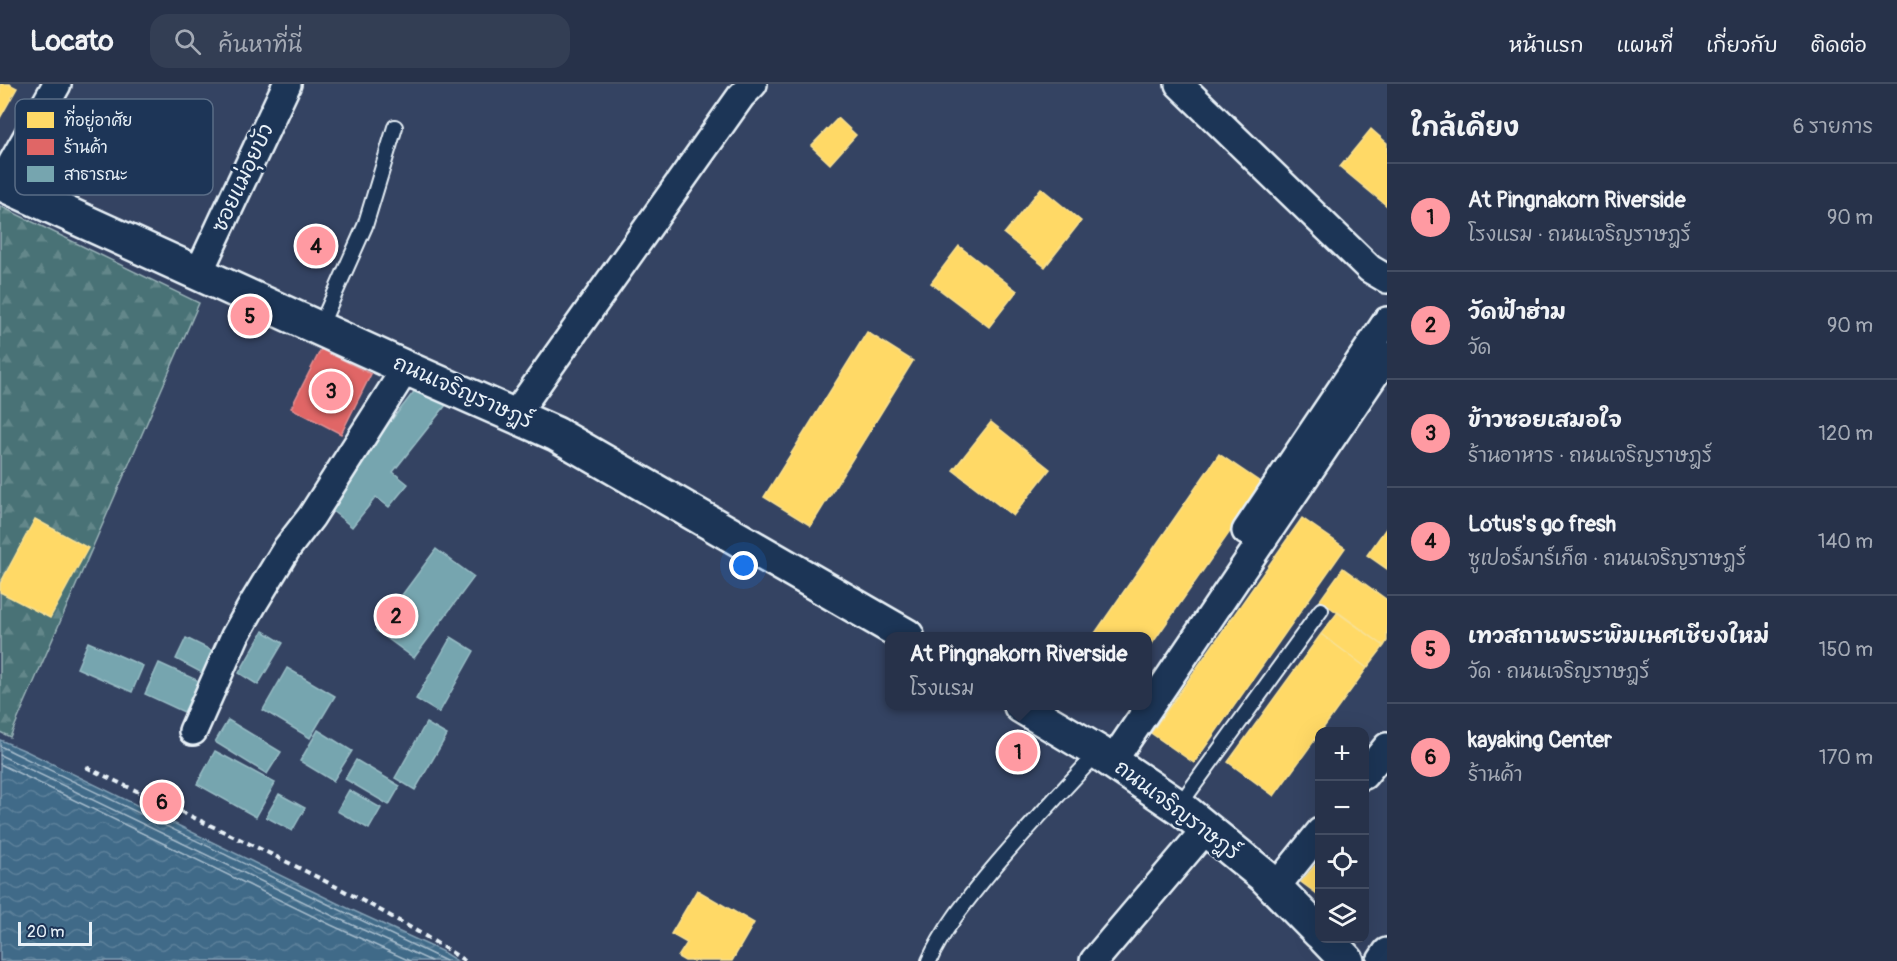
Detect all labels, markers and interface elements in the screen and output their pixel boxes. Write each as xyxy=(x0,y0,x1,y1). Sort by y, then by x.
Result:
search box xyxy=(150,14,570,68)
text: Locato xyxy=(30,24,114,59)
icon: search xyxy=(171,25,204,58)
text: ค้นหาที่นี่ xyxy=(219,31,302,59)
text: หน้าแรก xyxy=(1509,32,1584,59)
text: แผนที่ xyxy=(1617,32,1673,59)
text: เกี่ยวกับ xyxy=(1706,32,1778,59)
text: ติดต่อ xyxy=(1811,32,1867,59)
legend xyxy=(15,99,213,195)
text: ที่อยู่อาศัย xyxy=(64,105,132,133)
text: ใกล้เคียง xyxy=(1411,112,1519,144)
text: 6 รายการ xyxy=(1793,114,1873,139)
street label: ซอยแม่อุยบัว xyxy=(206,119,282,237)
text: ร้านค้า xyxy=(64,137,108,158)
text: สาธารณะ xyxy=(64,165,128,185)
text: At Pingnakorn Riverside xyxy=(1468,186,1686,214)
text: 1 xyxy=(1427,205,1434,230)
text: 90 m xyxy=(1827,205,1873,230)
text: โรงแรม · ถนนเจริญราษฎร์ xyxy=(1468,222,1691,247)
pin: 4 xyxy=(296,224,336,268)
pin: 5 xyxy=(230,294,270,338)
text: วัดฟ้าฮ่าม xyxy=(1468,298,1566,326)
text: 2 xyxy=(1425,313,1436,338)
text: 90 m xyxy=(1827,313,1873,338)
text: วัด xyxy=(1468,335,1491,360)
street label: ถนนเจริญราษฎร์ xyxy=(389,349,537,435)
pin: 3 xyxy=(312,368,350,414)
text: ข้าวซอยเสมอใจ xyxy=(1468,406,1622,434)
text: 3 xyxy=(1425,421,1436,446)
text: 120 m xyxy=(1818,421,1873,446)
text: ร้านอาหาร · ถนนเจริญราษฎร์ xyxy=(1468,443,1712,468)
text: Lotus's go fresh xyxy=(1468,510,1616,538)
text: 4 xyxy=(1425,529,1436,554)
text: 140 m xyxy=(1818,529,1873,554)
text: ซูเปอร์มาร์เก็ต · ถนนเจริญราษฎร์ xyxy=(1468,546,1746,571)
your location xyxy=(729,551,758,580)
pin: 2 xyxy=(376,594,416,638)
text: เทวสถานพระพิฆเนศเชียงใหม่ xyxy=(1468,622,1769,650)
popup xyxy=(885,632,1152,710)
text: 5 xyxy=(1425,637,1436,662)
text: 150 m xyxy=(1819,637,1873,662)
text: At Pingnakorn Riverside xyxy=(910,640,1127,668)
text: วัด · ถนนเจริญราษฎร์ xyxy=(1468,659,1649,684)
text: โรงแรม xyxy=(910,676,974,701)
text: kayaking Center xyxy=(1468,726,1612,754)
map controls xyxy=(1315,727,1369,943)
button: + xyxy=(1315,727,1369,781)
pin: 1 xyxy=(998,730,1038,774)
text: 6 xyxy=(1425,745,1436,770)
text: 170 m xyxy=(1819,745,1873,770)
street label: ถนนเจริญราษฎร์ xyxy=(1109,754,1245,866)
text: ร้านค้า xyxy=(1468,762,1523,787)
pin: 6 xyxy=(142,780,182,824)
button: − xyxy=(1315,781,1369,835)
button: locate xyxy=(1315,835,1369,889)
button: layers xyxy=(1315,889,1369,943)
scale bar xyxy=(18,919,92,946)
text: 20 m xyxy=(27,922,65,942)

